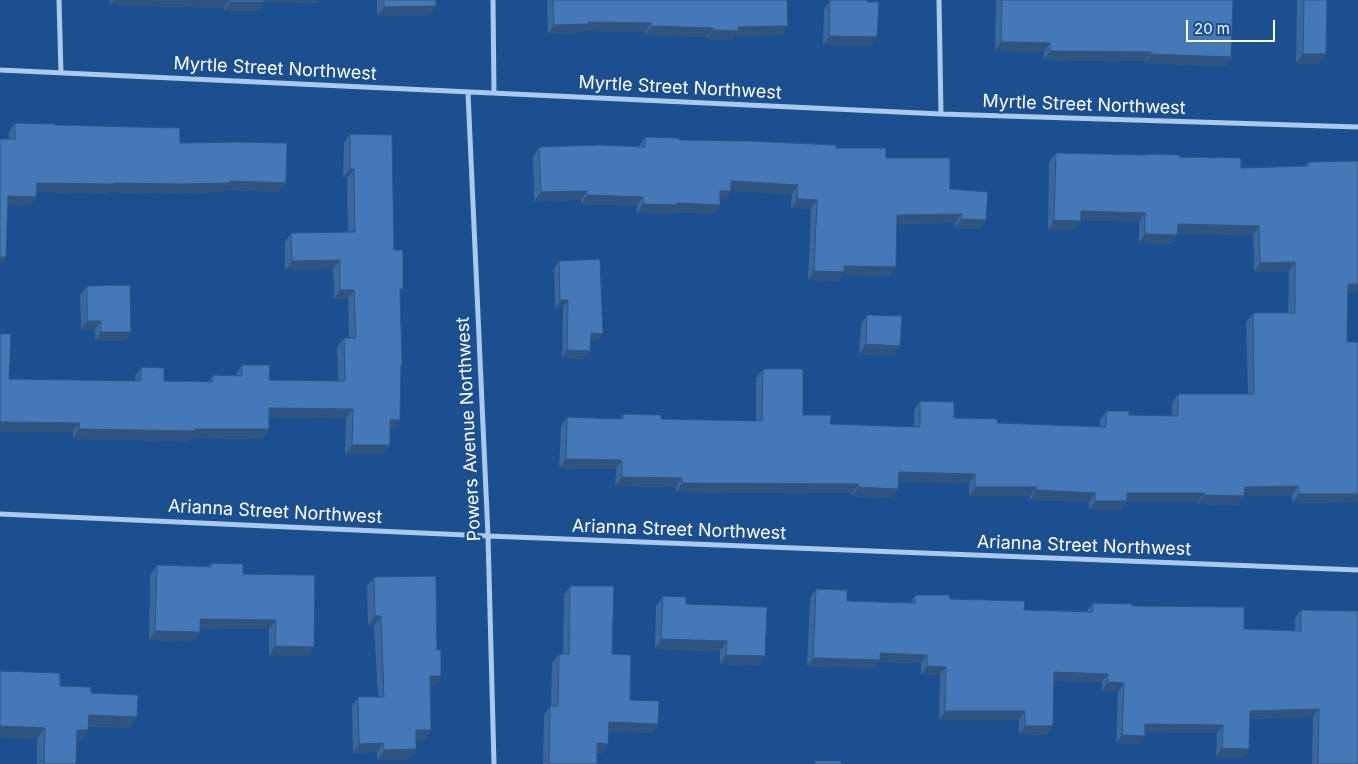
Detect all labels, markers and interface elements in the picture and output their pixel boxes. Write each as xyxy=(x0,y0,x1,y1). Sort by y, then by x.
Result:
scale bar xyxy=(1188,10,1277,42)
text: 20 m xyxy=(1194,19,1230,38)
street label: Myrtle Street Northwest xyxy=(173,53,377,85)
street label: Myrtle Street Northwest xyxy=(578,72,782,104)
street label: Myrtle Street Northwest xyxy=(982,91,1186,119)
street label: Powers Avenue Northwest xyxy=(452,316,486,542)
street label: Arianna Street Northwest xyxy=(167,496,383,528)
street label: Arianna Street Northwest xyxy=(571,515,787,545)
street label: Arianna Street Northwest xyxy=(976,531,1192,561)

